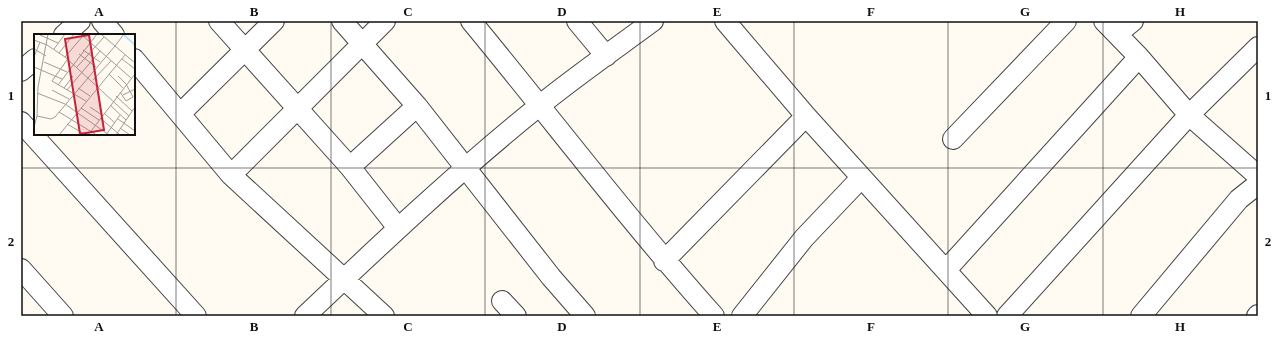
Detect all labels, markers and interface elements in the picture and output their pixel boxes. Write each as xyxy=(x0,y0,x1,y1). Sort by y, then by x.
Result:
text: A xyxy=(94,4,104,19)
text: B xyxy=(250,4,259,19)
text: C xyxy=(403,4,413,19)
text: D xyxy=(557,4,567,19)
text: E xyxy=(713,4,721,19)
text: F xyxy=(867,4,875,19)
text: G xyxy=(1020,4,1030,19)
text: H xyxy=(1175,4,1185,19)
inset map xyxy=(34,34,135,135)
text: 1 xyxy=(8,88,14,103)
text: 1 xyxy=(1265,88,1271,103)
text: 2 xyxy=(8,234,14,249)
text: 2 xyxy=(1265,234,1271,249)
text: A xyxy=(94,319,104,334)
text: B xyxy=(250,319,259,334)
text: C xyxy=(403,319,413,334)
text: D xyxy=(557,319,567,334)
text: E xyxy=(713,319,721,334)
text: F xyxy=(867,319,875,334)
text: G xyxy=(1020,319,1030,334)
text: H xyxy=(1175,319,1185,334)

